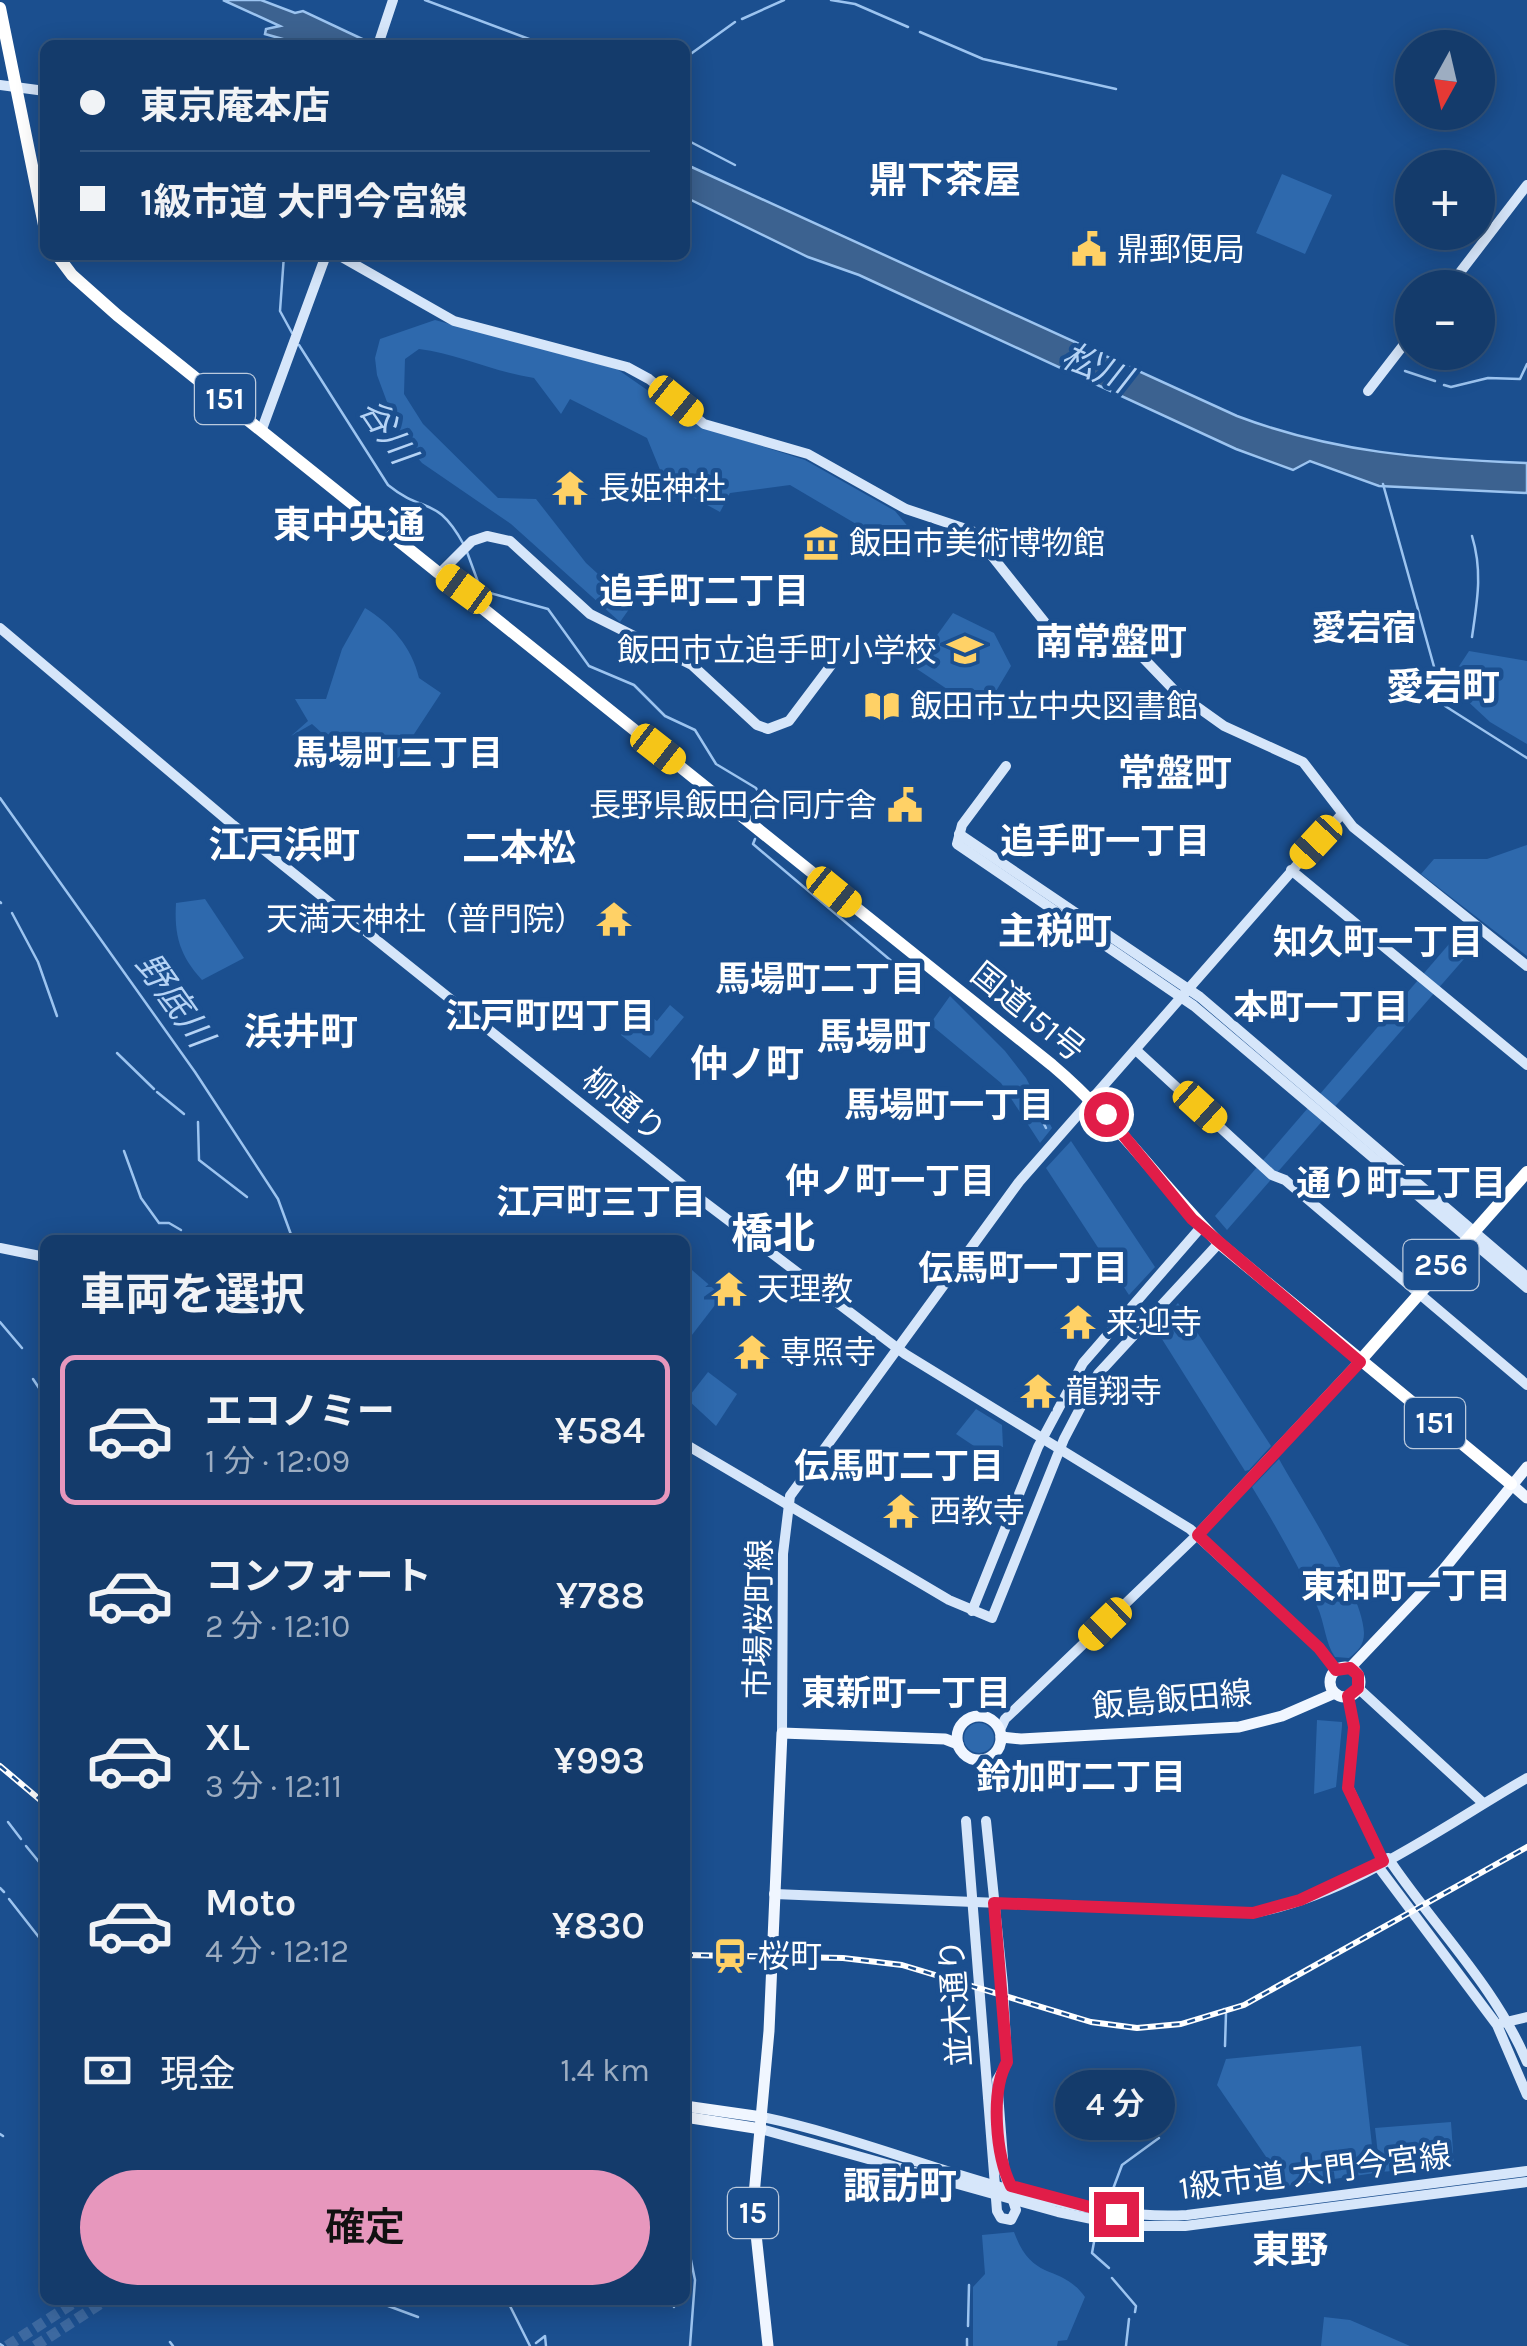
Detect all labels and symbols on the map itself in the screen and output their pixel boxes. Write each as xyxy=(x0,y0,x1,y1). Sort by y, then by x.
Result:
north arrow xyxy=(1395,30,1495,130)
district label: 鼎下茶屋 xyxy=(869,158,1021,203)
public building icon: 鼎郵便局 xyxy=(1070,230,1108,268)
place label: 鼎郵便局 xyxy=(1117,231,1245,268)
water label: 松川 xyxy=(1056,335,1140,403)
car xyxy=(643,370,709,432)
road number: 151 xyxy=(195,374,255,424)
water label: 谷川 xyxy=(350,391,426,475)
temple icon: 長姫神社 xyxy=(551,469,589,507)
place label: 長姫神社 xyxy=(598,470,726,507)
district label: 東中央通 xyxy=(273,503,425,548)
museum icon: 飯田市美術博物館 xyxy=(802,524,840,562)
place label: 飯田市美術博物館 xyxy=(849,525,1105,562)
car xyxy=(431,559,497,619)
district label: 追手町二丁目 xyxy=(599,571,809,612)
district label: 愛宕宿 xyxy=(1311,608,1417,649)
district label: 南常盤町 xyxy=(1035,620,1187,665)
school or university icon: 飯田市立追手町小学校 xyxy=(946,631,984,669)
place label: 飯田市立追手町小学校 xyxy=(617,632,937,669)
district label: 愛宕町 xyxy=(1386,665,1500,710)
library icon: 飯田市立中央図書館 xyxy=(863,687,901,725)
place label: 飯田市立中央図書館 xyxy=(910,688,1198,725)
car xyxy=(625,719,691,779)
district label: 馬場町三丁目 xyxy=(293,733,503,774)
district label: 常盤町 xyxy=(1118,751,1232,796)
public building icon: 長野県飯田合同庁舎 xyxy=(886,786,924,824)
place label: 長野県飯田合同庁舎 xyxy=(589,787,877,824)
car xyxy=(1285,810,1347,874)
district label: 追手町一丁目 xyxy=(1000,821,1210,862)
district label: 江戸浜町 xyxy=(208,823,360,868)
district label: 二本松 xyxy=(462,826,576,871)
car xyxy=(801,861,867,923)
temple icon: 天満天神社（普門院） xyxy=(595,900,633,938)
place label: 天満天神社（普門院） xyxy=(266,901,586,938)
district label: 主税町 xyxy=(998,909,1112,954)
district label: 知久町一丁目 xyxy=(1273,922,1483,963)
water label: 野底川 xyxy=(127,945,223,1058)
street label: 国道151号 xyxy=(964,955,1092,1069)
district label: 馬場町二丁目 xyxy=(715,959,925,1000)
district label: 本町一丁目 xyxy=(1233,987,1409,1028)
district label: 江戸町四丁目 xyxy=(445,996,655,1037)
district label: 浜井町 xyxy=(244,1010,358,1055)
district label: 馬場町 xyxy=(817,1015,931,1060)
district label: 仲ノ町 xyxy=(690,1042,804,1087)
street label: 柳通り xyxy=(575,1060,673,1150)
car xyxy=(1168,1076,1232,1138)
district label: 馬場町一丁目 xyxy=(844,1085,1054,1126)
route start xyxy=(1084,1092,1129,1137)
district label: 仲ノ町一丁目 xyxy=(785,1161,995,1202)
district label: 通り町二丁目 xyxy=(1296,1163,1506,1204)
district label: 江戸町三丁目 xyxy=(496,1182,706,1223)
district label: 橋北 xyxy=(731,1209,815,1259)
road number: 256 xyxy=(1404,1240,1478,1290)
district label: 伝馬町一丁目 xyxy=(918,1248,1128,1289)
temple icon: 天理教 xyxy=(710,1270,748,1308)
place label: 天理教 xyxy=(757,1271,853,1308)
temple icon: 来迎寺 xyxy=(1059,1303,1097,1341)
place label: 来迎寺 xyxy=(1106,1304,1202,1341)
temple icon: 専照寺 xyxy=(733,1333,771,1371)
place label: 専照寺 xyxy=(780,1334,876,1371)
temple icon: 龍翔寺 xyxy=(1019,1372,1057,1410)
place label: 龍翔寺 xyxy=(1066,1373,1162,1410)
road number: 151 xyxy=(1405,1398,1465,1448)
district label: 伝馬町二丁目 xyxy=(794,1446,1004,1487)
temple icon: 西教寺 xyxy=(882,1492,920,1530)
place label: 西教寺 xyxy=(929,1493,1025,1530)
street label: 市場桜町線 xyxy=(739,1539,779,1699)
district label: 東和町一丁目 xyxy=(1301,1566,1511,1607)
car xyxy=(1073,1592,1137,1656)
district label: 東新町一丁目 xyxy=(801,1673,1011,1714)
street label: 飯島飯田線 xyxy=(1091,1675,1253,1725)
district label: 鈴加町二丁目 xyxy=(976,1757,1186,1798)
station icon: 桜町 xyxy=(711,1937,749,1975)
place label: 桜町 xyxy=(758,1938,822,1975)
street label: 並木通り xyxy=(933,1938,979,2068)
callout: 4 分 xyxy=(1056,2069,1176,2139)
street label: 1級市道 大門今宮線 xyxy=(1177,2137,1453,2207)
district label: 諏訪町 xyxy=(843,2164,957,2209)
road number: 15 xyxy=(728,2188,778,2238)
route end xyxy=(1094,2192,1139,2237)
district label: 東野 xyxy=(1252,2228,1328,2273)

